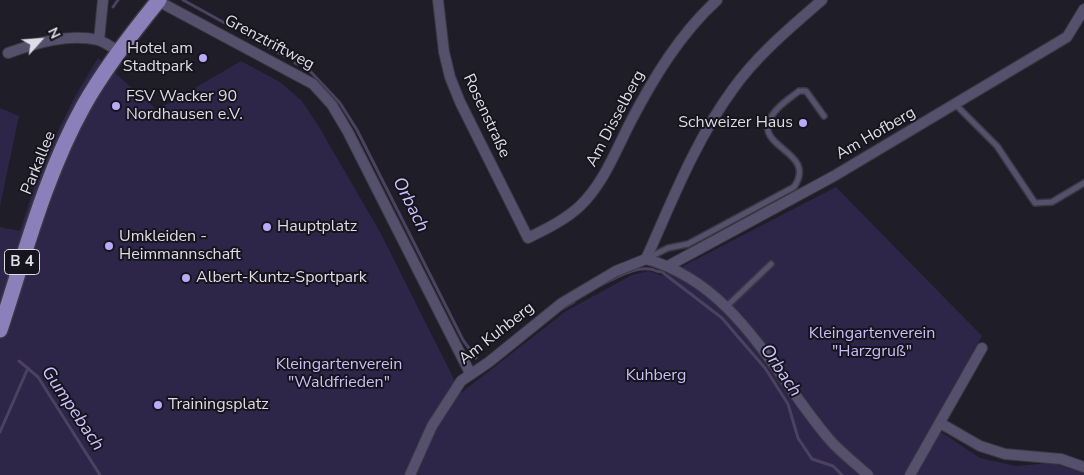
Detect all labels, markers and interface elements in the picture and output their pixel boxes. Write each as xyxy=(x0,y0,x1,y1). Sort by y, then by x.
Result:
street label: Grenztriftweg xyxy=(221,11,317,75)
north arrow xyxy=(15,15,65,65)
text: N xyxy=(43,24,65,42)
place label: Hotel am Stadtpark xyxy=(123,39,193,77)
marker: Hotel am Stadtpark xyxy=(197,52,209,64)
street label: Am Disselberg xyxy=(583,67,649,171)
street label: Rosenstraße xyxy=(458,71,514,161)
place label: FSV Wacker 90 Nordhausen e.V. xyxy=(126,87,243,125)
marker: FSV Wacker 90 Nordhausen e.V. xyxy=(110,100,122,112)
street label: Am Hofberg xyxy=(833,104,919,164)
place label: Schweizer Haus xyxy=(678,113,793,133)
marker: Schweizer Haus xyxy=(797,117,809,129)
street label: Parkallee xyxy=(18,128,60,198)
water label: Orbach xyxy=(387,174,433,236)
place label: Hauptplatz xyxy=(277,217,357,237)
marker: Hauptplatz xyxy=(261,221,273,233)
place label: Umkleiden - Heimmannschaft xyxy=(119,227,241,265)
marker: Umkleiden - Heimmannschaft xyxy=(103,240,115,252)
road number: B 4 xyxy=(5,250,40,274)
place label: Albert-Kuntz-Sportpark xyxy=(196,268,367,288)
marker: Albert-Kuntz-Sportpark xyxy=(180,272,192,284)
street label: Am Kuhberg xyxy=(456,299,538,369)
park label: Kleingartenverein "Harzgruß" xyxy=(809,324,935,362)
water label: Orbach xyxy=(755,341,805,401)
park label: Kleingartenverein "Waldfrieden" xyxy=(276,355,402,393)
water label: Gumpebach xyxy=(36,363,108,455)
park label: Kuhberg xyxy=(626,366,686,386)
place label: Trainingsplatz xyxy=(168,395,269,415)
marker: Trainingsplatz xyxy=(152,399,164,411)

